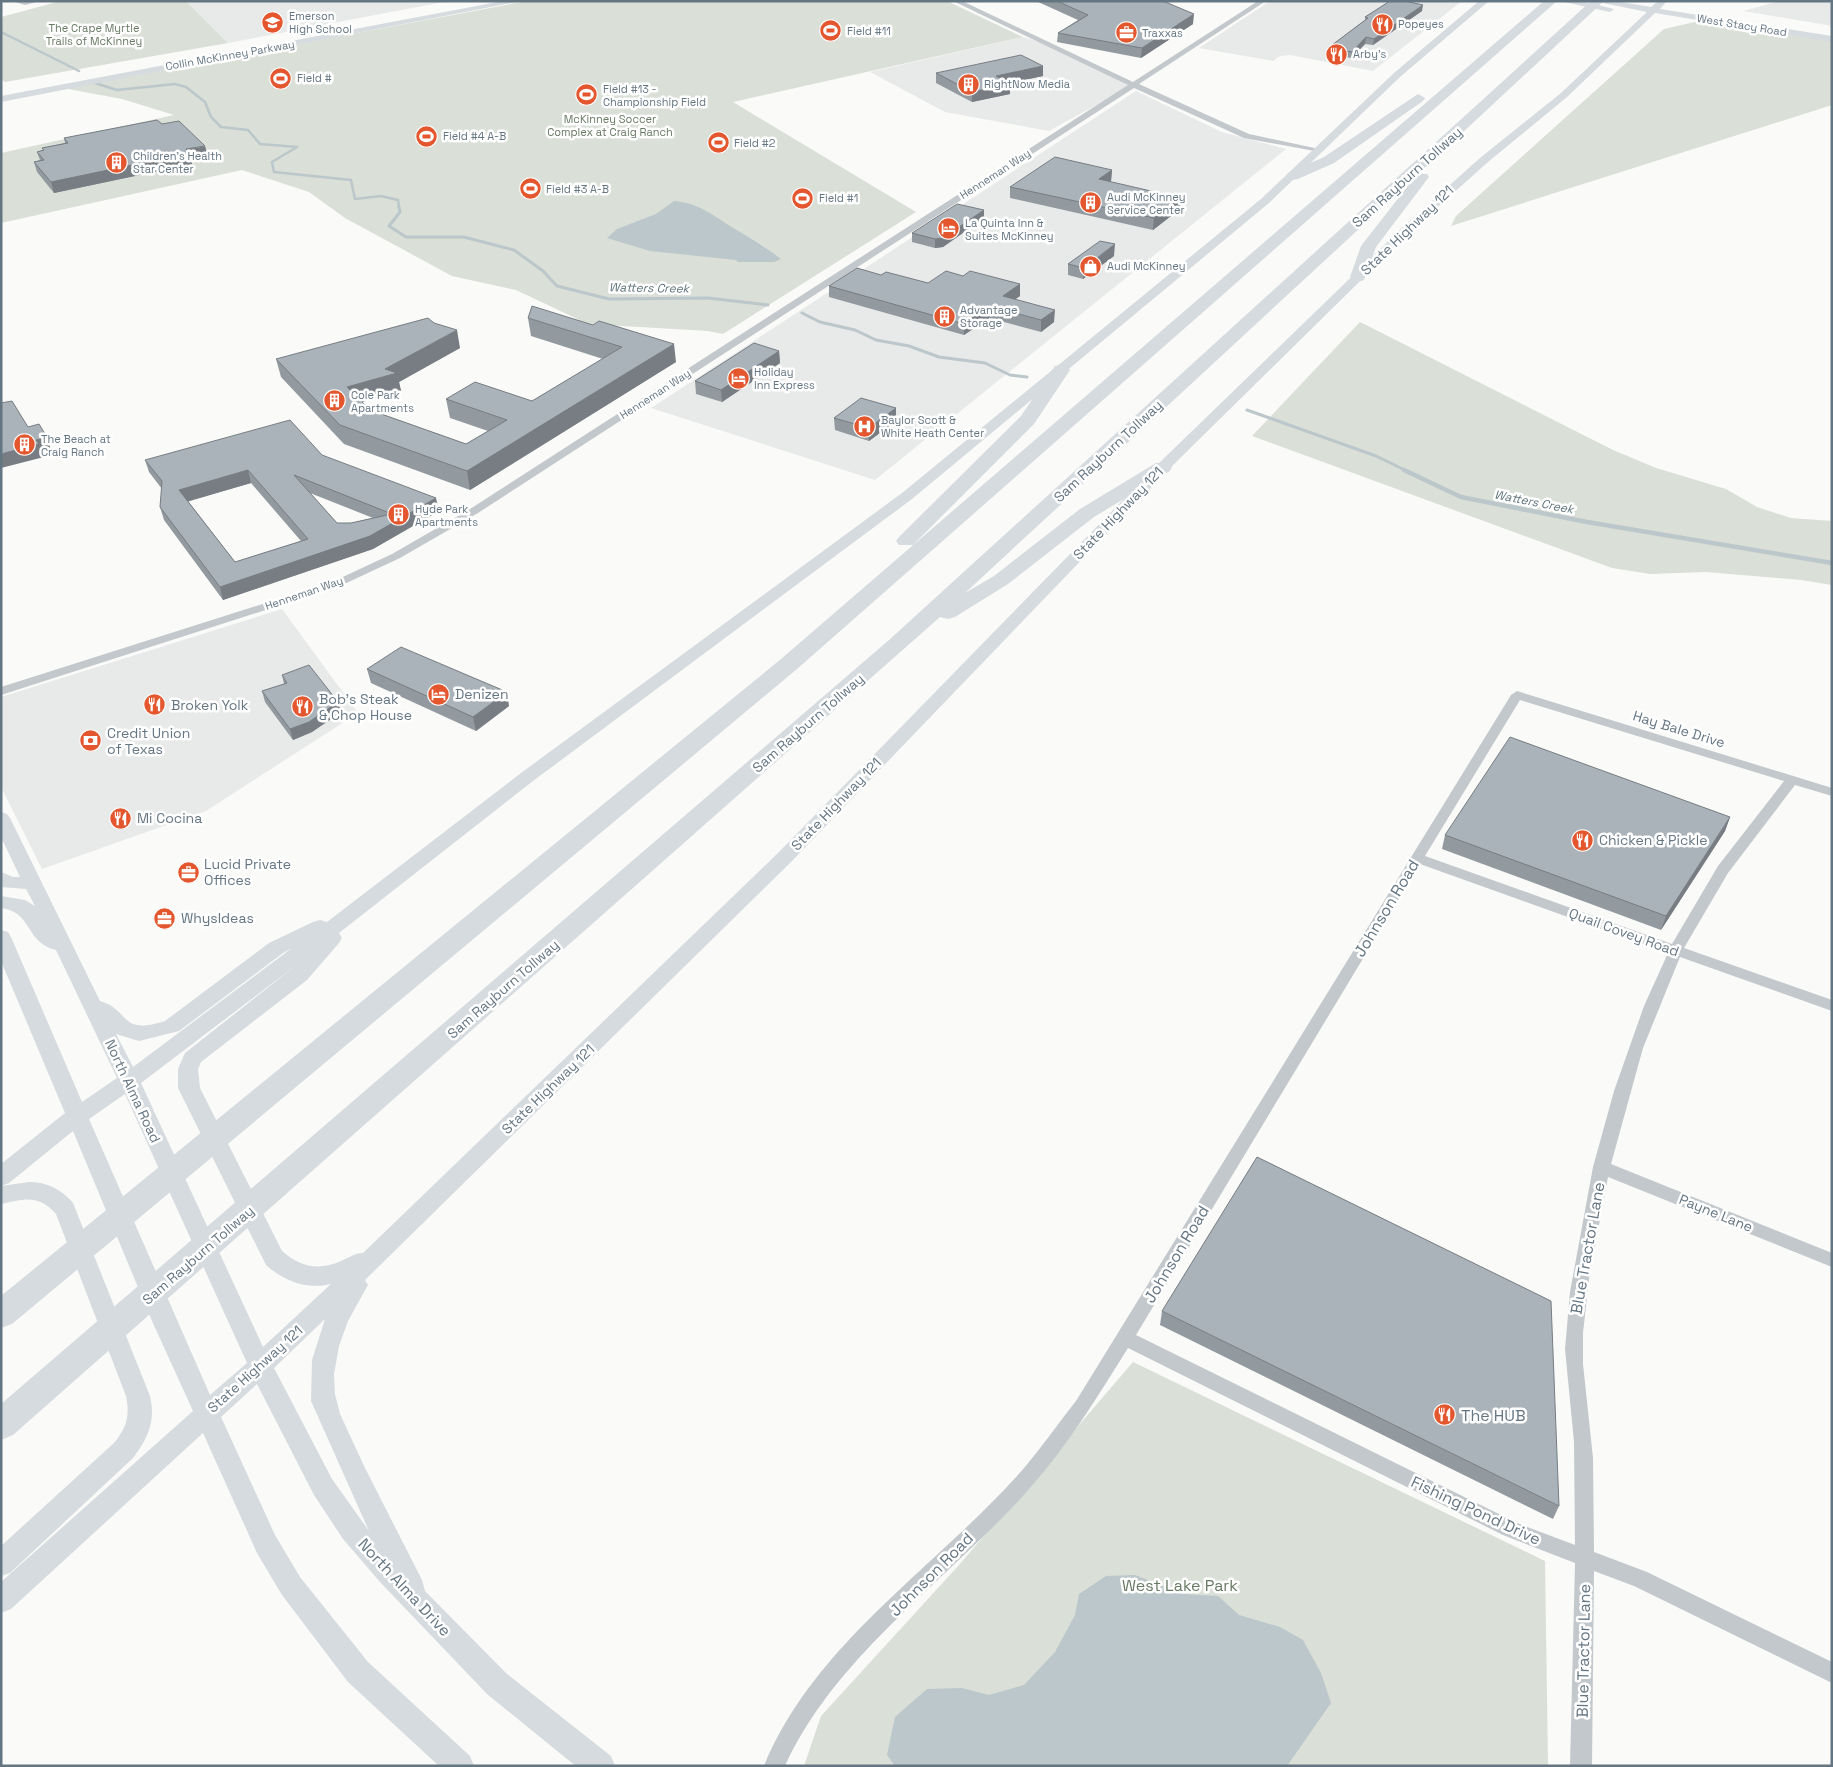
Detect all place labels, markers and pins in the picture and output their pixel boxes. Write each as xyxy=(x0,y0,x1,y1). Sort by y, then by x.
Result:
place label: Emerson High School xyxy=(289,9,352,36)
school or university icon: Emerson High School xyxy=(261,10,285,34)
restaurant icon: Popeyes xyxy=(1370,12,1394,36)
place label: Popeyes xyxy=(1398,17,1444,31)
sports icon: Field #11 xyxy=(819,19,843,43)
office icon: Traxxas xyxy=(1114,21,1138,45)
place label: Field #11 xyxy=(847,24,891,38)
place label: Traxxas xyxy=(1142,26,1183,40)
restaurant icon: Arby's xyxy=(1325,42,1349,66)
place label: Arby's xyxy=(1353,47,1387,61)
sports icon: Field # xyxy=(269,66,293,90)
place label: Field # xyxy=(297,71,332,85)
building icon: RightNow Media xyxy=(956,72,980,96)
place label: RightNow Media xyxy=(984,77,1071,91)
place label: Field #13 - Championship Field xyxy=(603,82,706,109)
sports icon: Field #13 - Championship Field xyxy=(575,83,599,107)
sports icon: Field #4 A-B xyxy=(415,124,439,148)
place label: Field #4 A-B xyxy=(443,129,506,143)
sports icon: Field #2 xyxy=(706,131,730,155)
place label: Field #2 xyxy=(734,136,776,150)
place label: Children's Health Star Center xyxy=(133,149,222,176)
building icon: Children's Health Star Center xyxy=(105,150,129,174)
sports icon: Field #3 A-B xyxy=(518,177,542,201)
place label: Field #3 A-B xyxy=(546,182,609,196)
sports icon: Field #1 xyxy=(791,186,815,210)
place label: Audi McKinney Service Center xyxy=(1107,190,1186,217)
place label: Field #1 xyxy=(819,191,858,205)
building icon: Audi McKinney Service Center xyxy=(1079,191,1103,215)
place label: La Quinta Inn & Suites McKinney xyxy=(965,216,1053,243)
hotel icon: La Quinta Inn & Suites McKinney xyxy=(937,217,961,241)
shop icon: Audi McKinney xyxy=(1079,254,1103,278)
place label: Audi McKinney xyxy=(1107,259,1186,273)
place label: Advantage Storage xyxy=(960,303,1017,330)
building icon: Advantage Storage xyxy=(932,304,956,328)
place label: Holiday Inn Express xyxy=(754,365,815,392)
hotel icon: Holiday Inn Express xyxy=(726,366,750,390)
place label: Cole Park Apartments xyxy=(351,388,414,415)
building icon: Cole Park Apartments xyxy=(323,389,347,413)
place label: Baylor Scott & White Heath Center xyxy=(881,413,984,440)
hospital icon: Baylor Scott & White Heath Center xyxy=(853,414,877,438)
place label: The Beach at Craig Ranch xyxy=(41,432,111,459)
building icon: The Beach at Craig Ranch xyxy=(13,433,37,457)
place label: Hyde Park Apartments xyxy=(415,502,478,529)
building icon: Hyde Park Apartments xyxy=(387,503,411,527)
hotel icon: Denizen xyxy=(427,682,451,706)
place label: Denizen xyxy=(455,685,508,703)
place label: Bob's Steak & Chop House xyxy=(319,690,412,724)
restaurant icon: Broken Yolk xyxy=(143,693,167,717)
restaurant icon: Bob's Steak & Chop House xyxy=(291,695,315,719)
place label: Broken Yolk xyxy=(171,696,249,714)
place label: Credit Union of Texas xyxy=(107,724,190,758)
bank icon: Credit Union of Texas xyxy=(79,729,103,753)
restaurant icon: Mi Cocina xyxy=(109,806,133,830)
place label: Mi Cocina xyxy=(137,809,202,827)
restaurant icon: Chicken & Pickle xyxy=(1571,828,1595,852)
place label: Chicken & Pickle xyxy=(1599,831,1708,849)
place label: Lucid Private Offices xyxy=(204,855,291,889)
office icon: Lucid Private Offices xyxy=(176,860,200,884)
office icon: WhysIdeas xyxy=(153,906,177,930)
place label: WhysIdeas xyxy=(181,909,254,927)
restaurant icon: The HUB xyxy=(1433,1403,1457,1427)
place label: The HUB xyxy=(1461,1405,1526,1426)

